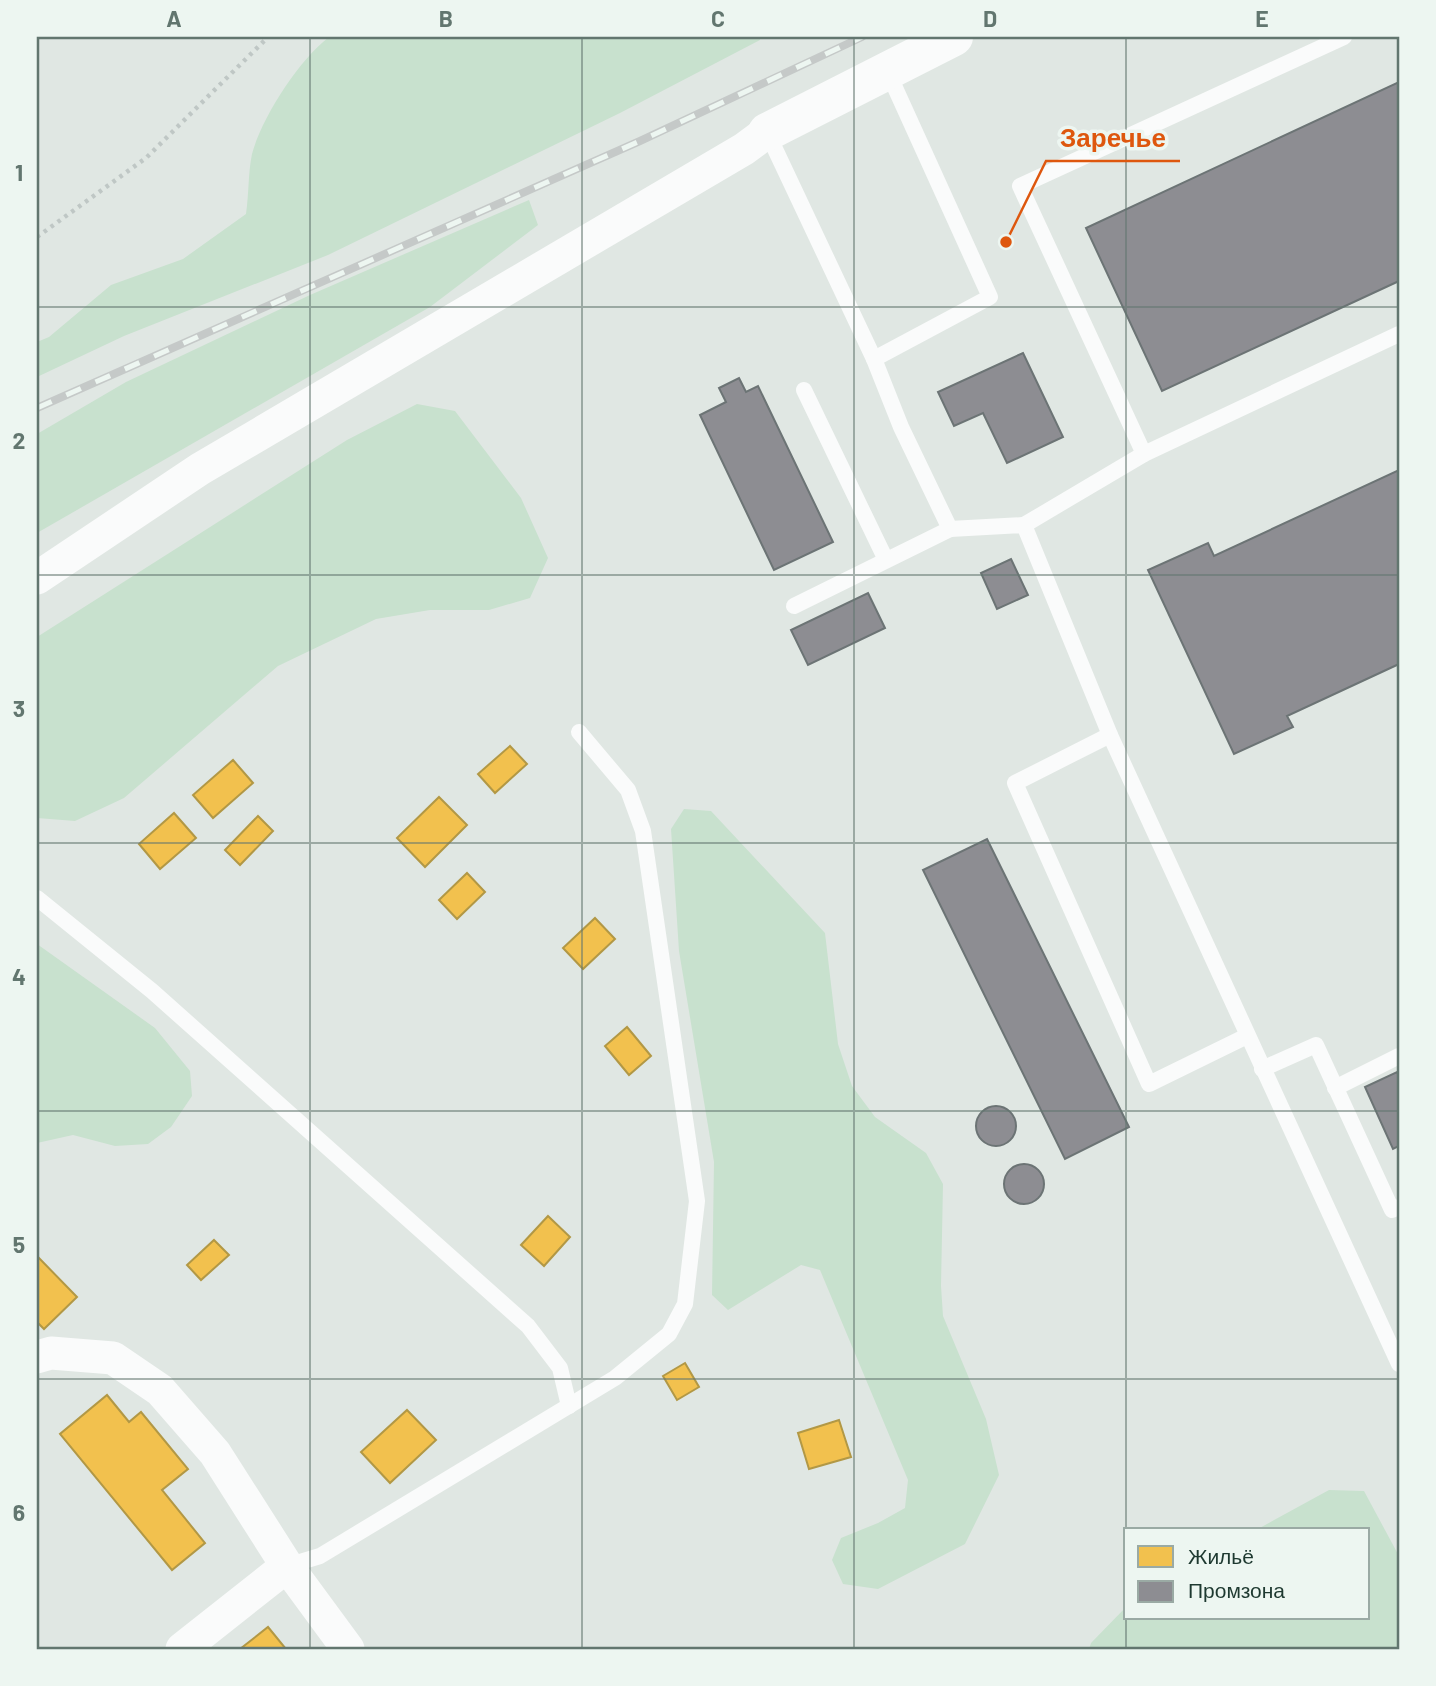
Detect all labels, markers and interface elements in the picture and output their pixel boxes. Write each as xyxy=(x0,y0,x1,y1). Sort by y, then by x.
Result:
text: A xyxy=(166,4,182,32)
text: B xyxy=(439,4,453,32)
text: C xyxy=(711,4,725,32)
text: D xyxy=(983,4,997,32)
text: E xyxy=(1255,4,1269,32)
callout: Заречье xyxy=(1046,114,1180,161)
text: Заречье xyxy=(1060,121,1166,152)
text: 1 xyxy=(15,158,23,186)
text: 2 xyxy=(13,426,25,454)
text: 3 xyxy=(13,694,25,722)
text: 4 xyxy=(12,962,26,990)
text: 5 xyxy=(13,1230,25,1258)
text: 6 xyxy=(13,1498,25,1526)
legend xyxy=(1124,1528,1370,1620)
text: Жильё xyxy=(1188,1543,1254,1568)
text: Промзона xyxy=(1188,1577,1285,1602)

